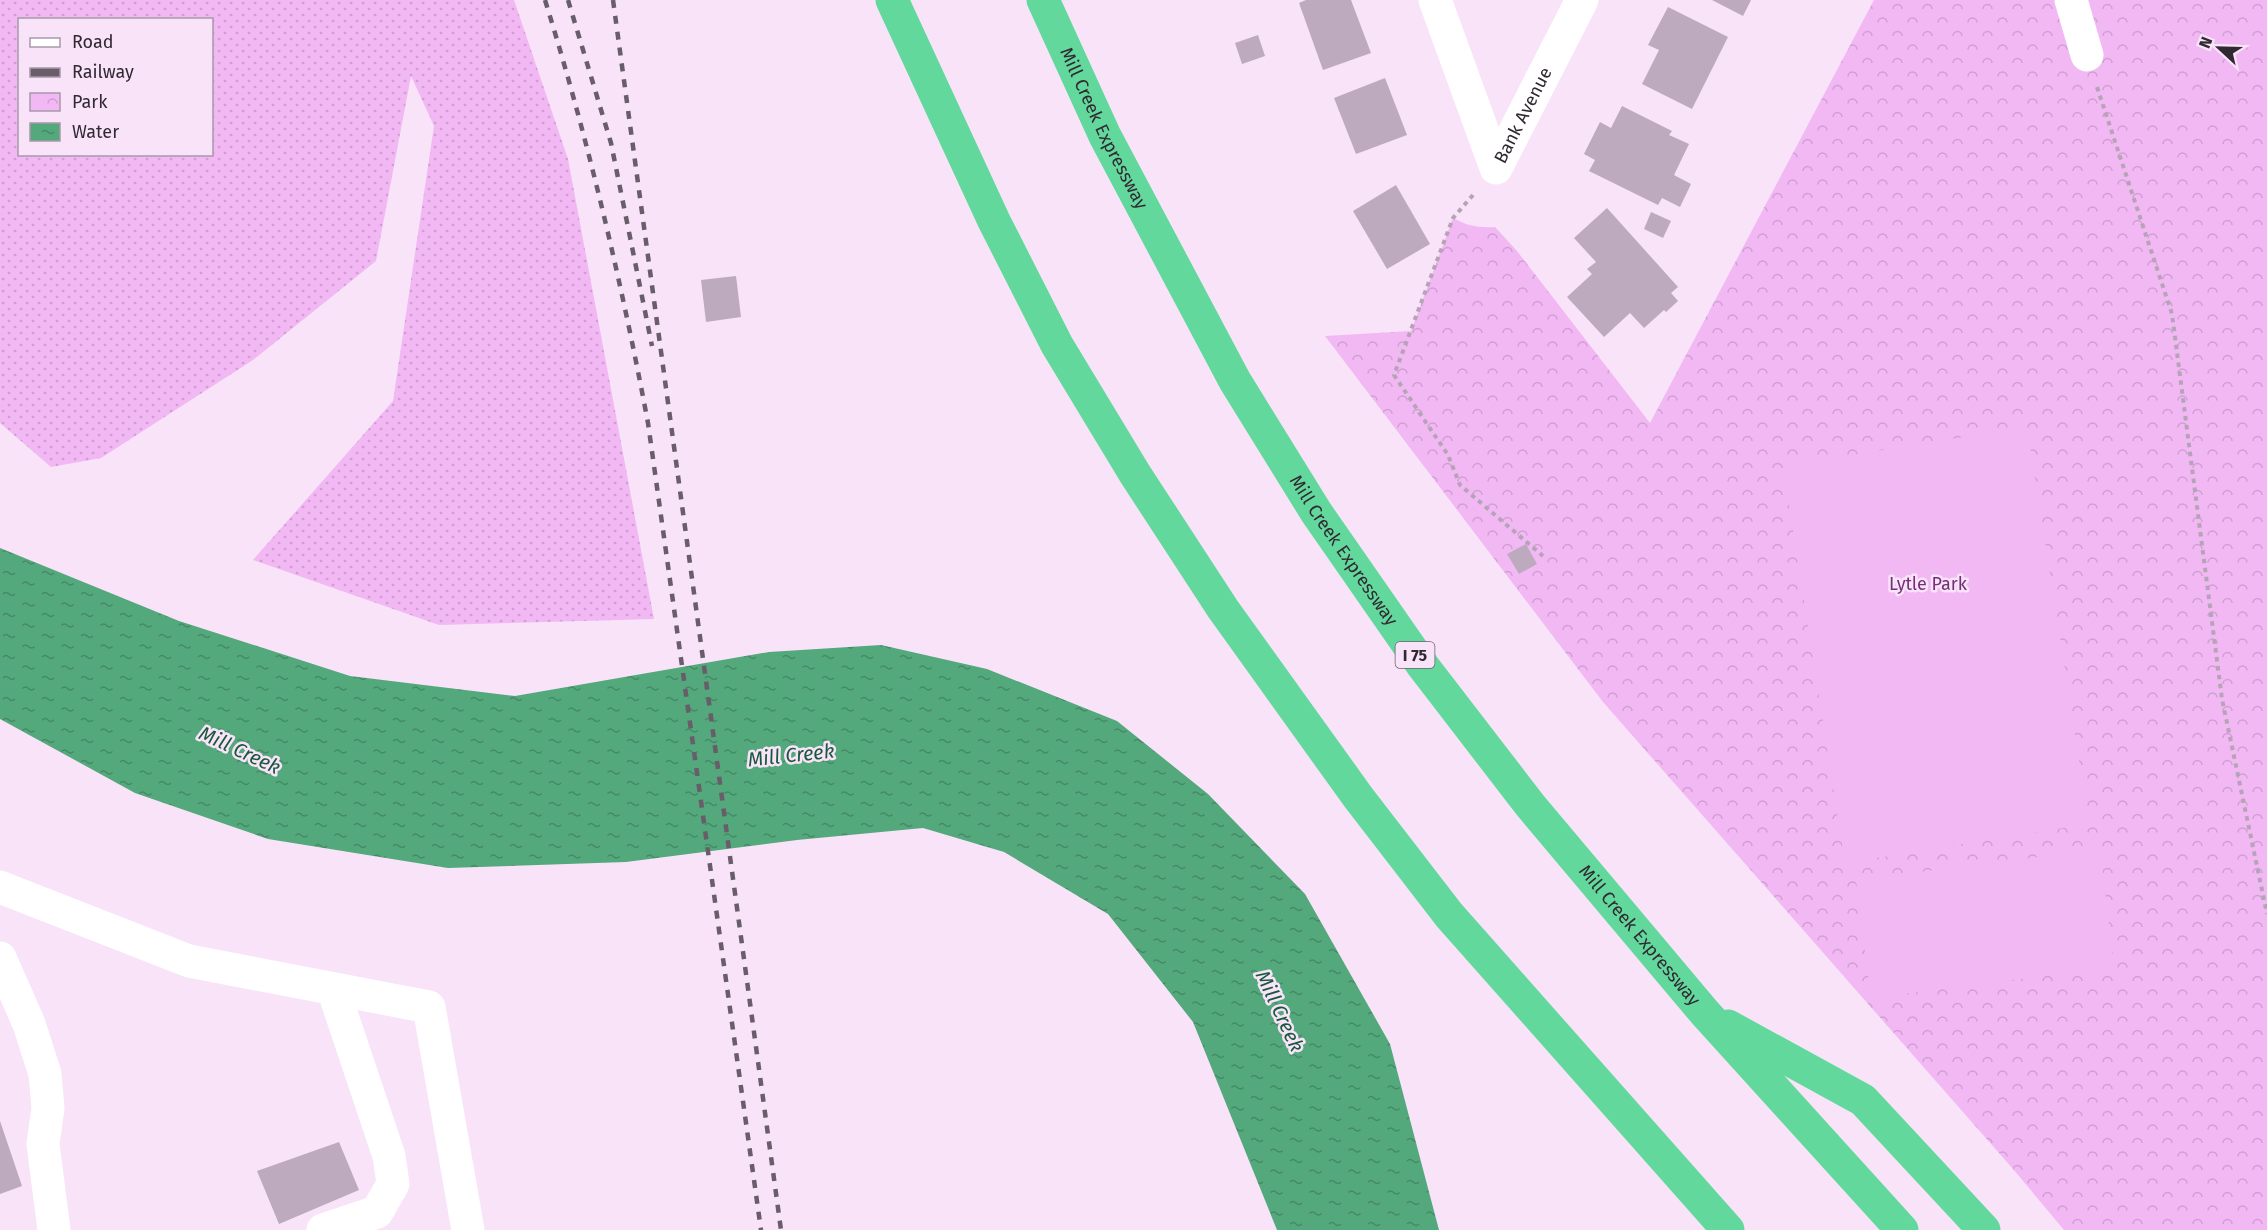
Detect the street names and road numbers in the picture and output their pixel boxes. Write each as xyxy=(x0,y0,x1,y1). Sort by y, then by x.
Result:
street label: Mill Creek Expressway xyxy=(1055,44,1153,213)
street label: Bank Avenue xyxy=(1489,63,1557,167)
street label: Mill Creek Expressway xyxy=(1285,471,1403,630)
road number: I 75 xyxy=(1396,642,1434,668)
street label: Mill Creek Expressway xyxy=(1574,860,1705,1010)

